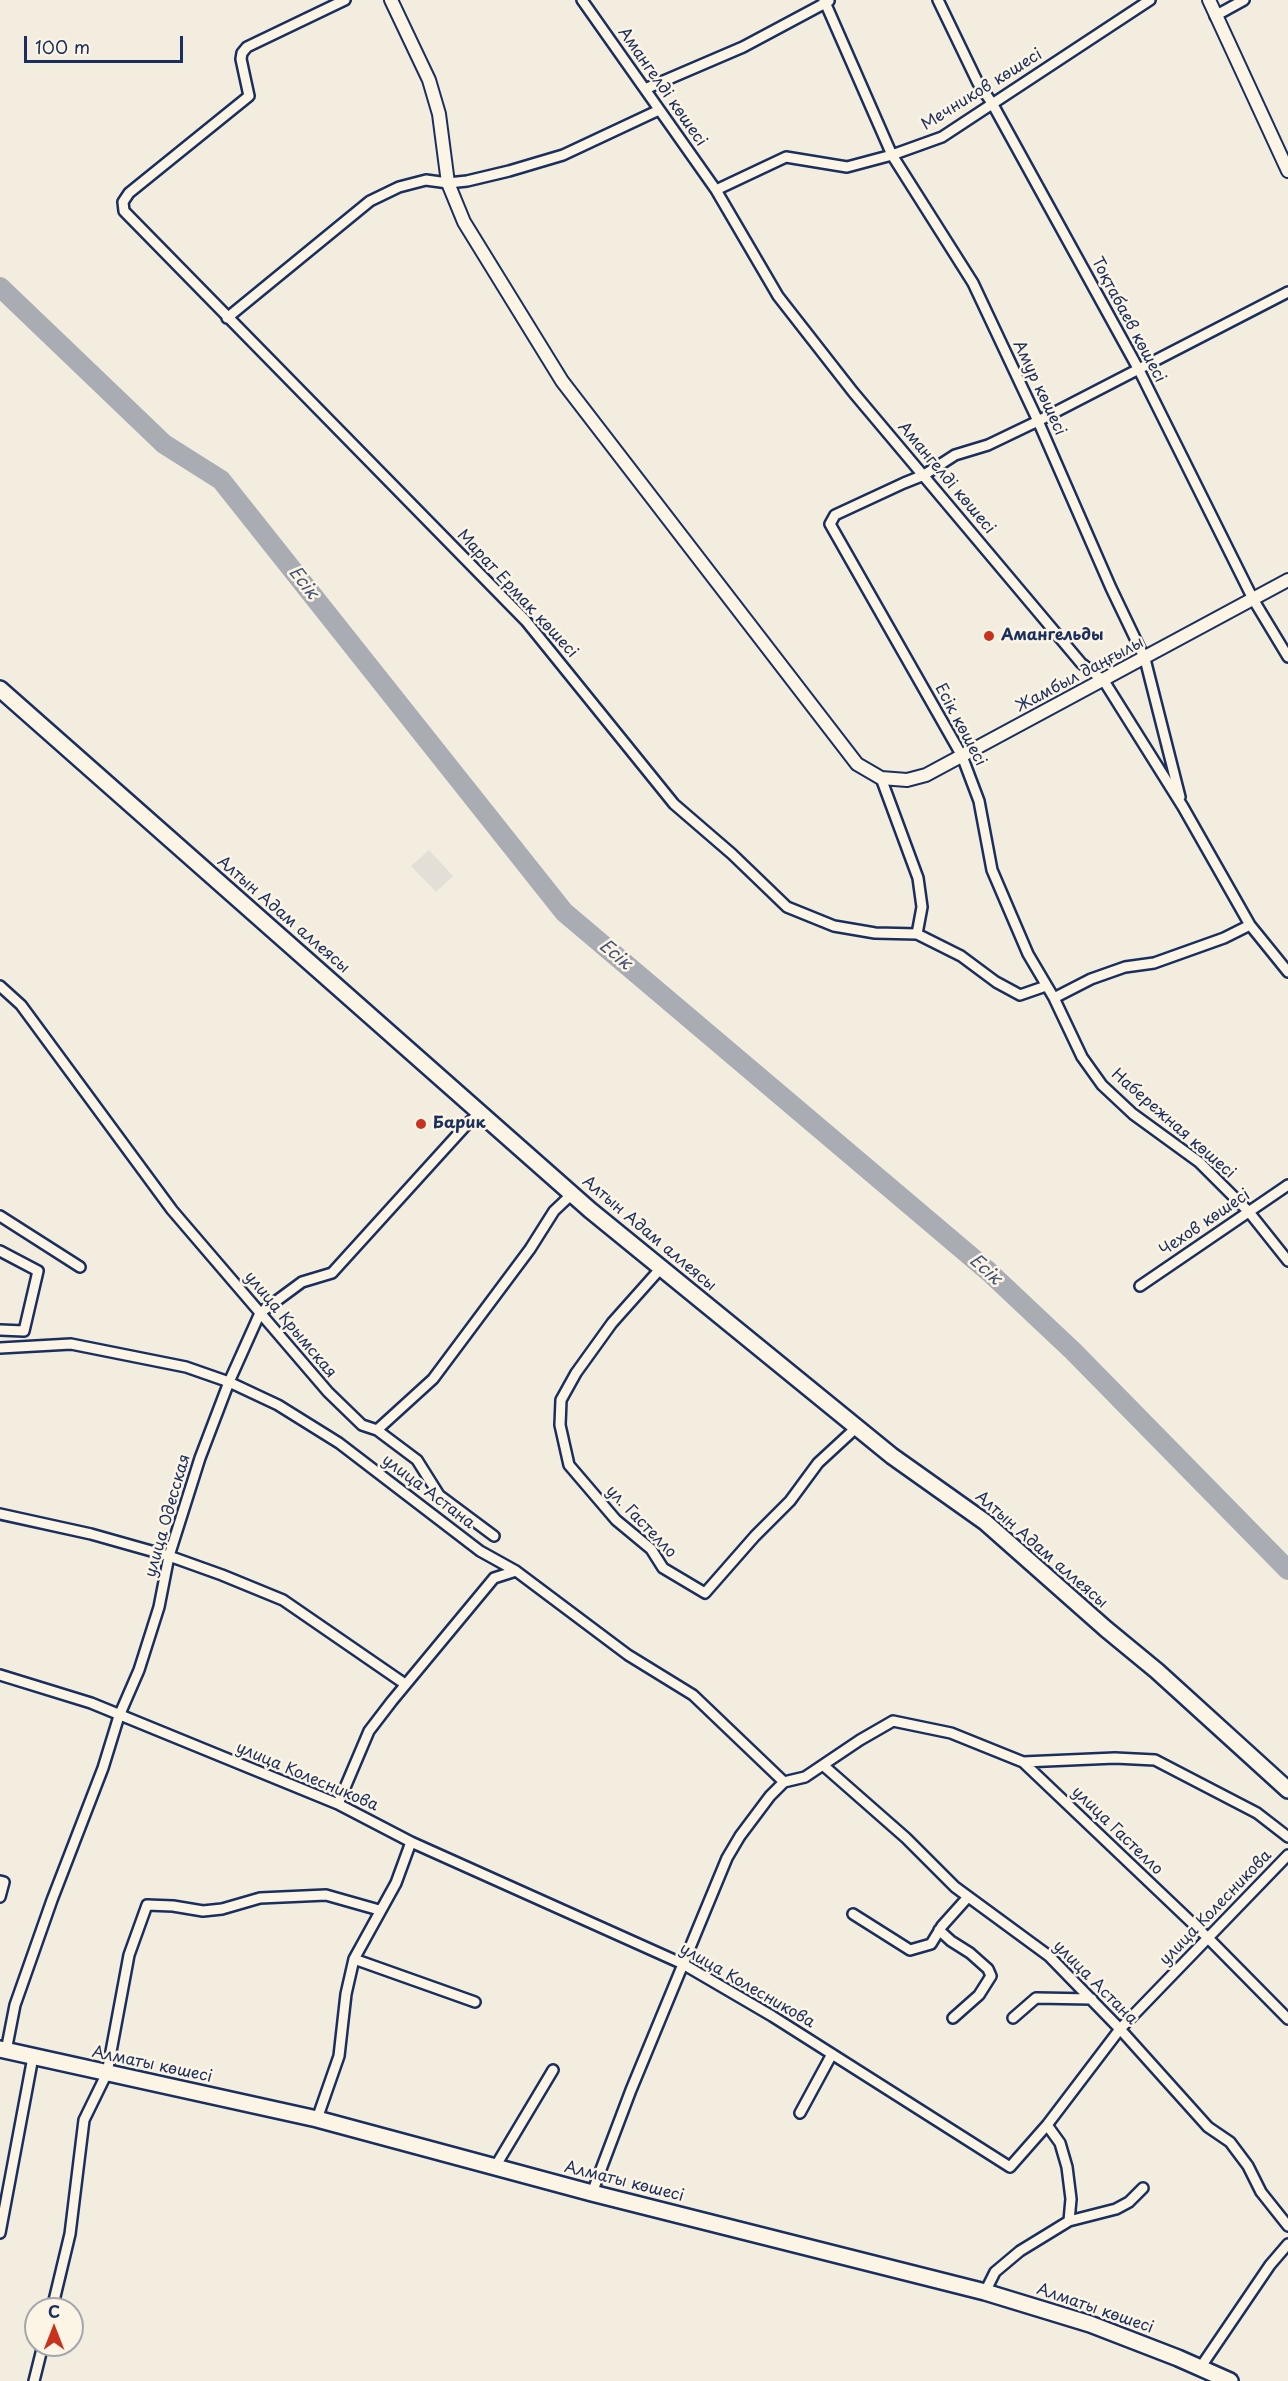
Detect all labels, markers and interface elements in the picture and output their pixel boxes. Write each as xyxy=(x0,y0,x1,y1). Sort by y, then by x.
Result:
scale bar xyxy=(27,24,186,62)
street label: Амангелді көшесі xyxy=(614,24,710,150)
text: 100 m xyxy=(35,33,90,60)
street label: Мечников көшесі xyxy=(918,45,1046,135)
street label: Тоқтабаев көшесі xyxy=(1087,254,1169,386)
street label: Амур көшесі xyxy=(1009,337,1069,439)
street label: Амангелді көшесі xyxy=(893,418,999,538)
street label: Марат Ермак көшесі xyxy=(453,526,581,662)
water label: Есік xyxy=(284,562,322,604)
place label: Амангельды xyxy=(1001,626,1103,646)
marker: Амангельды xyxy=(982,629,996,643)
street label: Жамбыл даңғылы xyxy=(1013,633,1147,717)
street label: Есік көшесі xyxy=(930,681,990,769)
street label: Алтын Адам аллеясы xyxy=(213,852,353,978)
water label: Есік xyxy=(594,935,636,975)
street label: Набережная көшесі xyxy=(1107,1065,1239,1183)
place label: Барик xyxy=(433,1114,486,1134)
marker: Барик xyxy=(414,1117,428,1131)
street label: Алтын Адам аллеясы xyxy=(578,1172,720,1296)
street label: Чехов көшесі xyxy=(1156,1186,1254,1260)
water label: Есік xyxy=(965,1250,1005,1290)
street label: улица Крымская xyxy=(240,1268,340,1382)
street label: улица Астана xyxy=(378,1451,478,1533)
street label: улица Одесская xyxy=(141,1452,195,1580)
street label: ул. Гастелло xyxy=(602,1482,680,1562)
street label: Алтын Адам аллеясы xyxy=(971,1487,1111,1613)
street label: улица Колесникова xyxy=(233,1738,381,1816)
street label: улица Гастелло xyxy=(1067,1783,1167,1879)
street label: улица Колесникова xyxy=(1156,1846,1276,1970)
street label: улица Астана xyxy=(1049,1937,1141,2029)
street label: улица Колесникова xyxy=(676,1939,818,2033)
street label: Алматы көшесі xyxy=(90,2043,214,2087)
street label: Алматы көшесі xyxy=(562,2158,686,2206)
street label: Алматы көшесі xyxy=(1034,2280,1156,2338)
north arrow xyxy=(24,2297,84,2357)
text: С xyxy=(48,2299,60,2323)

